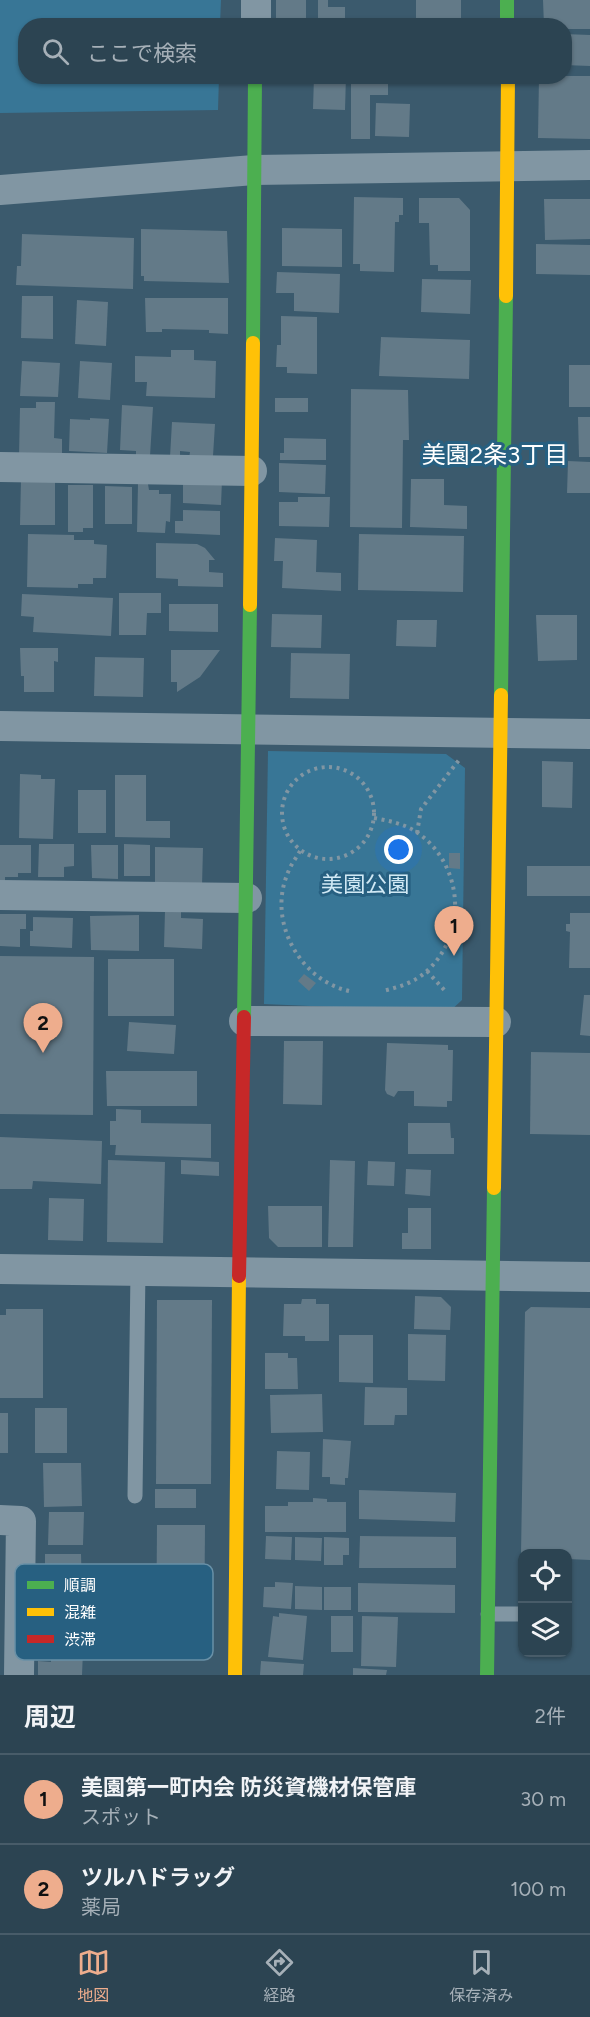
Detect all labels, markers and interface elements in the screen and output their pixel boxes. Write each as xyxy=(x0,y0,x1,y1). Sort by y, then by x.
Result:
search box xyxy=(18,18,572,84)
icon: search xyxy=(39,35,72,68)
text: ここで検索 xyxy=(87,40,197,67)
district label: 美園2条3丁目 xyxy=(422,440,568,469)
your location xyxy=(384,835,413,864)
park label: 美園公園 xyxy=(321,871,409,898)
pin: 1 xyxy=(434,906,474,956)
pin: 2 xyxy=(24,1004,63,1053)
map controls xyxy=(518,1549,572,1657)
button: locate xyxy=(518,1549,572,1603)
legend xyxy=(15,1564,213,1660)
text: 順調 xyxy=(64,1576,96,1595)
text: 混雑 xyxy=(64,1603,96,1622)
button: layers xyxy=(518,1603,572,1657)
text: 渋滞 xyxy=(64,1630,96,1649)
text: 周辺 xyxy=(24,1701,76,1733)
text: 2件 xyxy=(535,1704,566,1728)
text: 美園第一町内会 防災資機材保管庫 xyxy=(81,1774,416,1801)
text: 1 xyxy=(39,1787,48,1811)
text: 30 m xyxy=(520,1787,566,1811)
text: スポット xyxy=(81,1805,161,1829)
text: ツルハドラッグ xyxy=(81,1864,235,1891)
text: 2 xyxy=(38,1877,49,1901)
text: 100 m xyxy=(510,1877,566,1901)
text: 薬局 xyxy=(81,1895,121,1919)
tab: 地図 xyxy=(77,1946,110,2006)
tab: 経路 xyxy=(263,1946,296,2006)
tab: 保存済み xyxy=(449,1946,513,2006)

